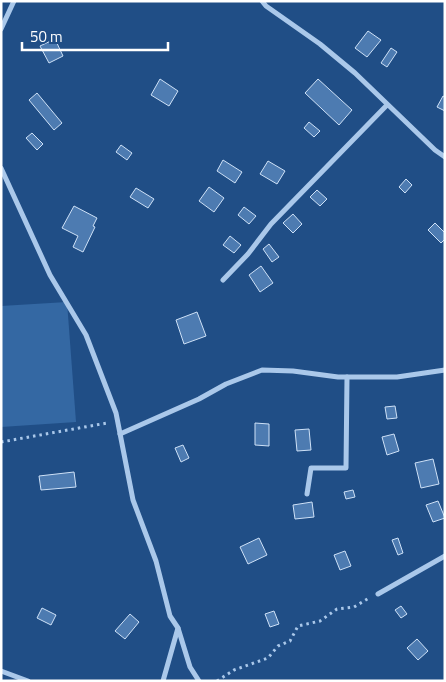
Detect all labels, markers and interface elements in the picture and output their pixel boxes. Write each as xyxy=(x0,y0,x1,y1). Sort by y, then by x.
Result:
scale bar xyxy=(22,20,169,52)
text: 50 m xyxy=(30,25,63,48)

